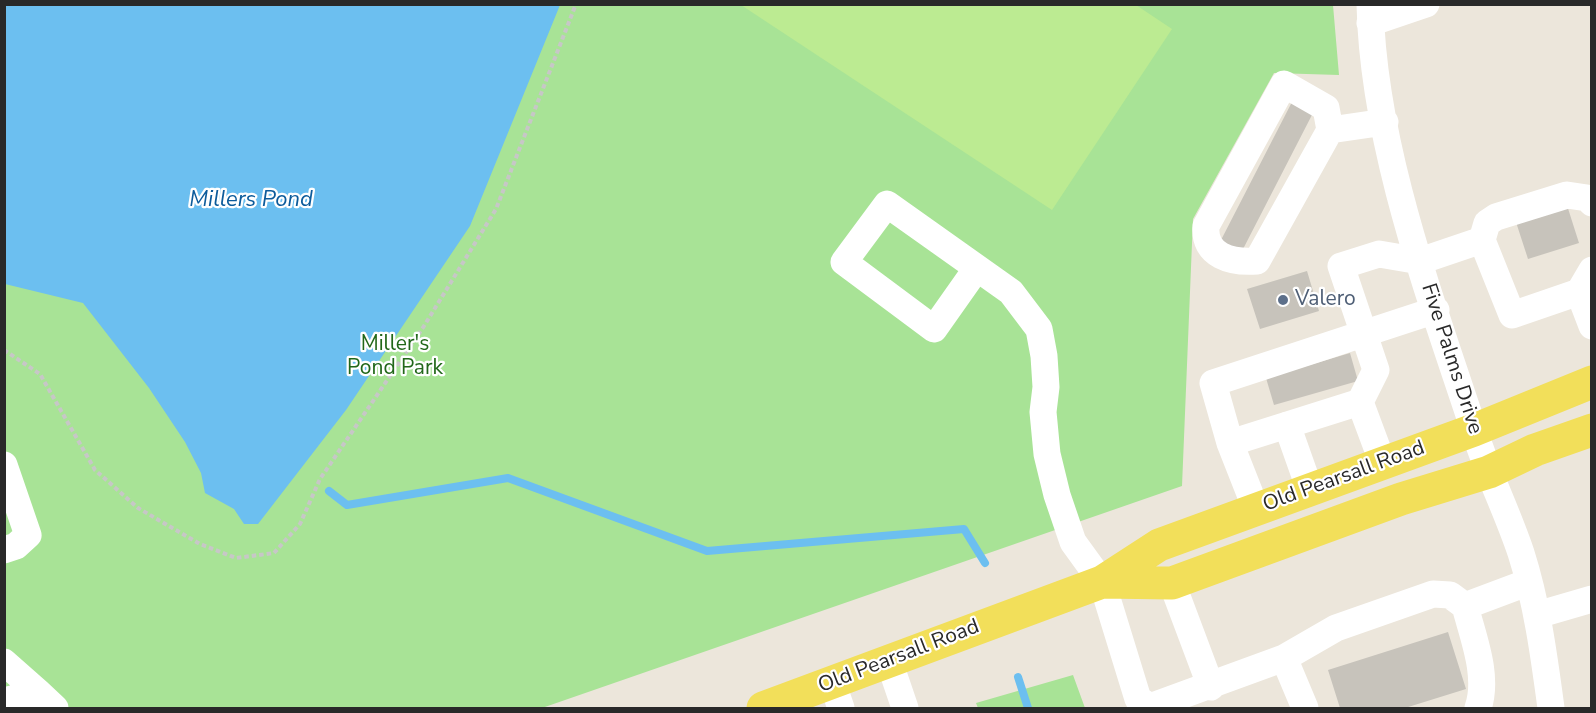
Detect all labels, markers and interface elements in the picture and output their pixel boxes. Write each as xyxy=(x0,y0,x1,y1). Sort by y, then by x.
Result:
water label: Millers Pond xyxy=(189,188,313,214)
street label: Five Palms Drive xyxy=(1415,280,1487,438)
place label: Valero xyxy=(1295,287,1356,313)
marker: Valero xyxy=(1276,293,1290,307)
park label: Miller's Pond Park xyxy=(347,332,443,382)
street label: Old Pearsall Road xyxy=(1260,436,1428,518)
street label: Old Pearsall Road xyxy=(815,615,983,699)

